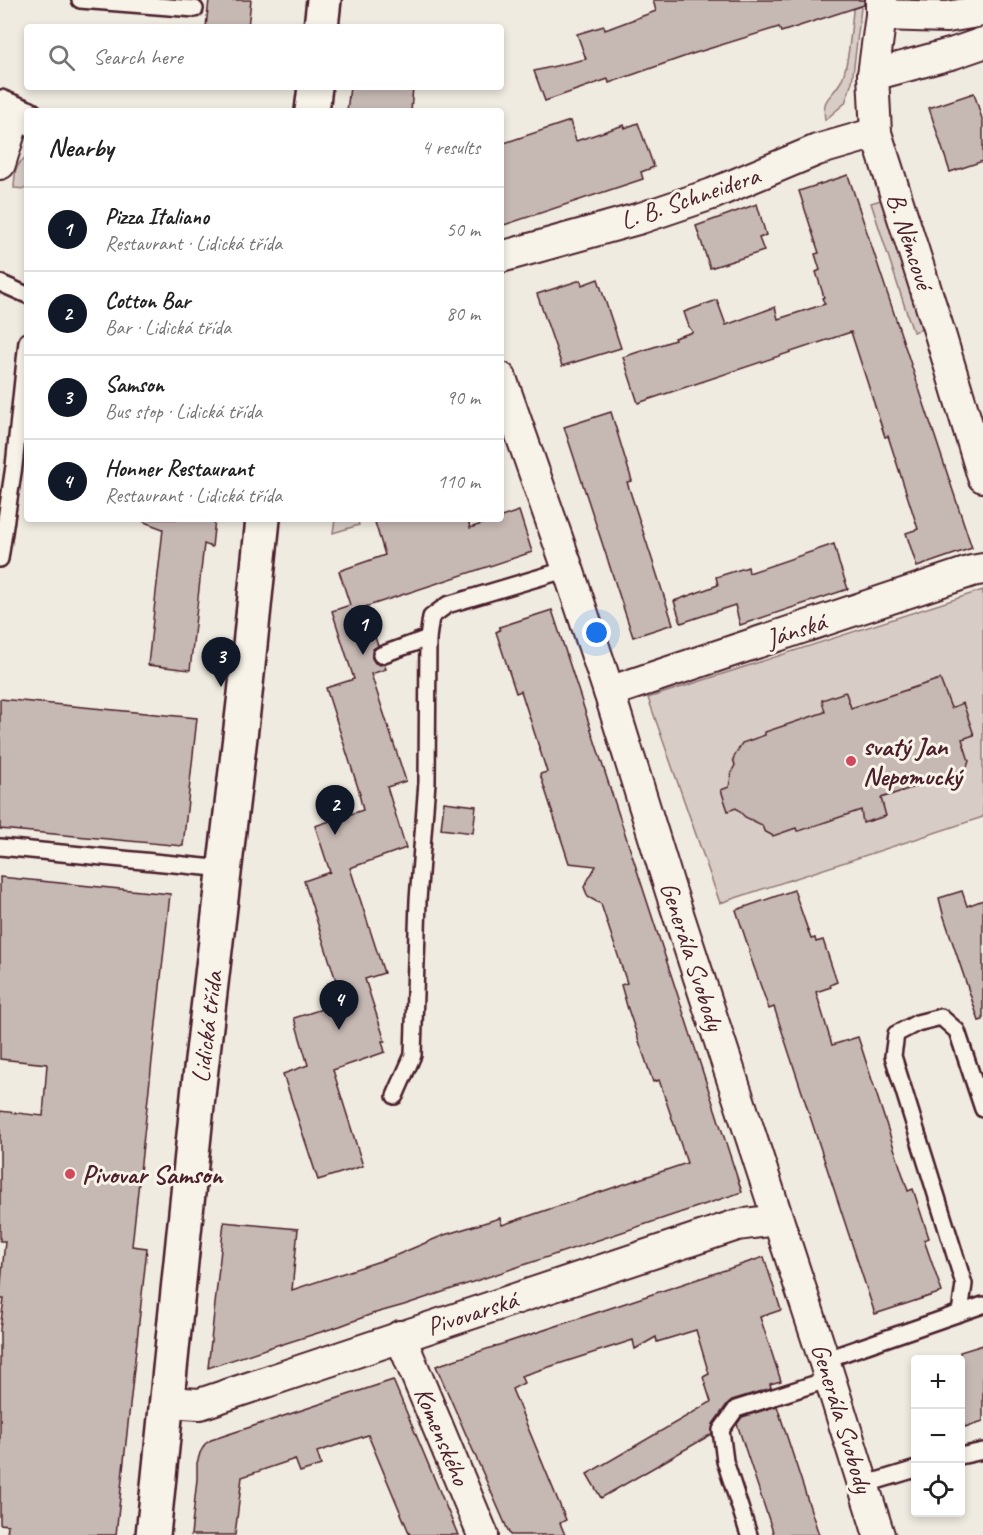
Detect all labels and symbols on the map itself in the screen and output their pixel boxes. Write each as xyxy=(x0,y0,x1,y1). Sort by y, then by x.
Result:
street label: L. B. Schneidera xyxy=(616,158,765,237)
street label: B. Němcové xyxy=(879,189,942,297)
street label: Jánská xyxy=(760,604,832,656)
pin: 1 xyxy=(344,606,382,655)
your location xyxy=(582,618,611,647)
pin: 3 xyxy=(202,638,240,687)
place label: svatý Jan Nepomucký xyxy=(863,730,964,793)
marker: svatý Jan Nepomucký xyxy=(844,754,858,768)
pin: 2 xyxy=(316,786,354,835)
street label: Generála Svobody xyxy=(653,878,732,1036)
street label: Lidická třída xyxy=(184,968,230,1085)
pin: 4 xyxy=(320,980,358,1030)
place label: Pivovar Samson xyxy=(82,1158,224,1191)
marker: Pivovar Samson xyxy=(63,1167,77,1181)
street label: Pivovarská xyxy=(422,1282,524,1343)
street label: Generála Svobody xyxy=(804,1340,881,1499)
street label: Komenského xyxy=(407,1382,478,1492)

